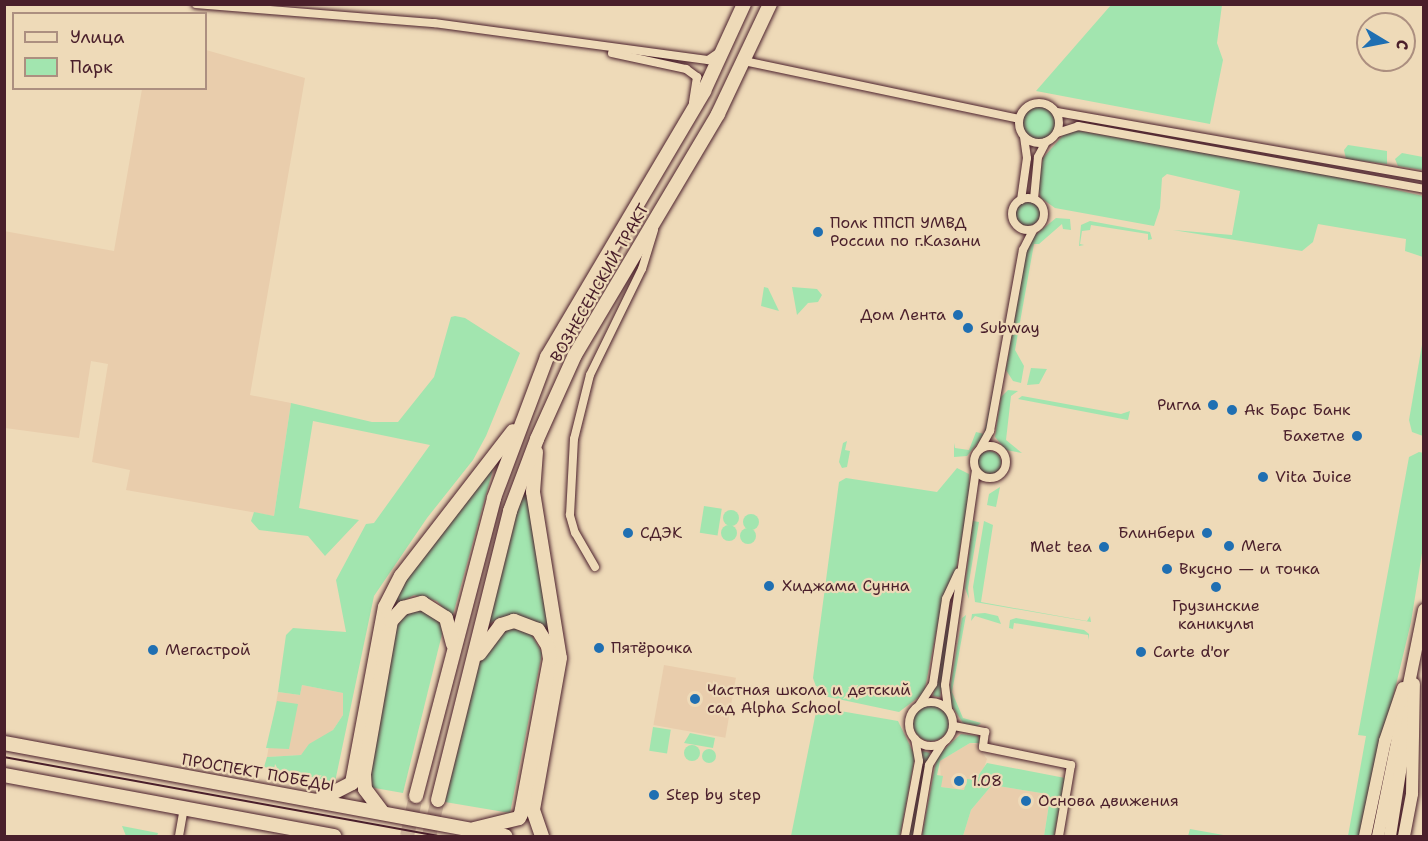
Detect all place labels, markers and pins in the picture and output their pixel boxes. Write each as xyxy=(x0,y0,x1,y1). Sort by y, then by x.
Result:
place label: Полк ППСП УМВД России по г.Казани xyxy=(830,213,981,251)
marker: Полк ППСП УМВД России по г.Казани xyxy=(811,225,825,239)
place label: Дом Лента xyxy=(860,305,946,325)
marker: Дом Лента xyxy=(951,308,965,322)
place label: Subway xyxy=(980,318,1040,338)
marker: Subway xyxy=(961,321,975,335)
place label: Ригла xyxy=(1157,395,1201,415)
marker: Ригла xyxy=(1206,398,1220,412)
place label: Ак Барс Банк xyxy=(1244,400,1351,420)
marker: Ак Барс Банк xyxy=(1225,403,1239,417)
place label: Бахетле xyxy=(1283,426,1345,446)
marker: Бахетле xyxy=(1350,429,1364,443)
place label: Vita Juice xyxy=(1275,467,1352,487)
marker: Vita Juice xyxy=(1256,470,1270,484)
place label: СДЭК xyxy=(640,523,682,543)
place label: Блинбери xyxy=(1118,523,1195,543)
marker: СДЭК xyxy=(621,526,635,540)
marker: Блинбери xyxy=(1200,526,1214,540)
place label: Мега xyxy=(1241,536,1282,556)
place label: Met tea xyxy=(1030,537,1092,557)
marker: Мега xyxy=(1222,539,1236,553)
marker: Met tea xyxy=(1097,540,1111,554)
place label: Вкусно — и точка xyxy=(1179,559,1320,579)
marker: Вкусно — и точка xyxy=(1160,562,1174,576)
place label: Хиджама Сунна xyxy=(782,576,910,596)
marker: Хиджама Сунна xyxy=(760,577,778,595)
marker: Грузинские каникулы xyxy=(1209,580,1223,594)
place label: Грузинские каникулы xyxy=(1172,596,1260,634)
place label: Пятёрочка xyxy=(611,638,692,658)
place label: Мегастрой xyxy=(165,640,250,660)
marker: Пятёрочка xyxy=(592,641,606,655)
place label: Carte d'or xyxy=(1153,642,1230,662)
marker: Мегастрой xyxy=(146,643,160,657)
marker: Carte d'or xyxy=(1134,645,1148,659)
place label: Частная школа и детский сад Alpha School xyxy=(707,680,911,718)
marker: Частная школа и детский сад Alpha School xyxy=(688,692,702,706)
place label: 1.08 xyxy=(971,771,1002,791)
marker: 1.08 xyxy=(952,774,966,788)
place label: Step by step xyxy=(666,785,761,805)
marker: Step by step xyxy=(647,788,661,802)
place label: Основа движения xyxy=(1038,791,1179,811)
marker: Основа движения xyxy=(1019,794,1033,808)

